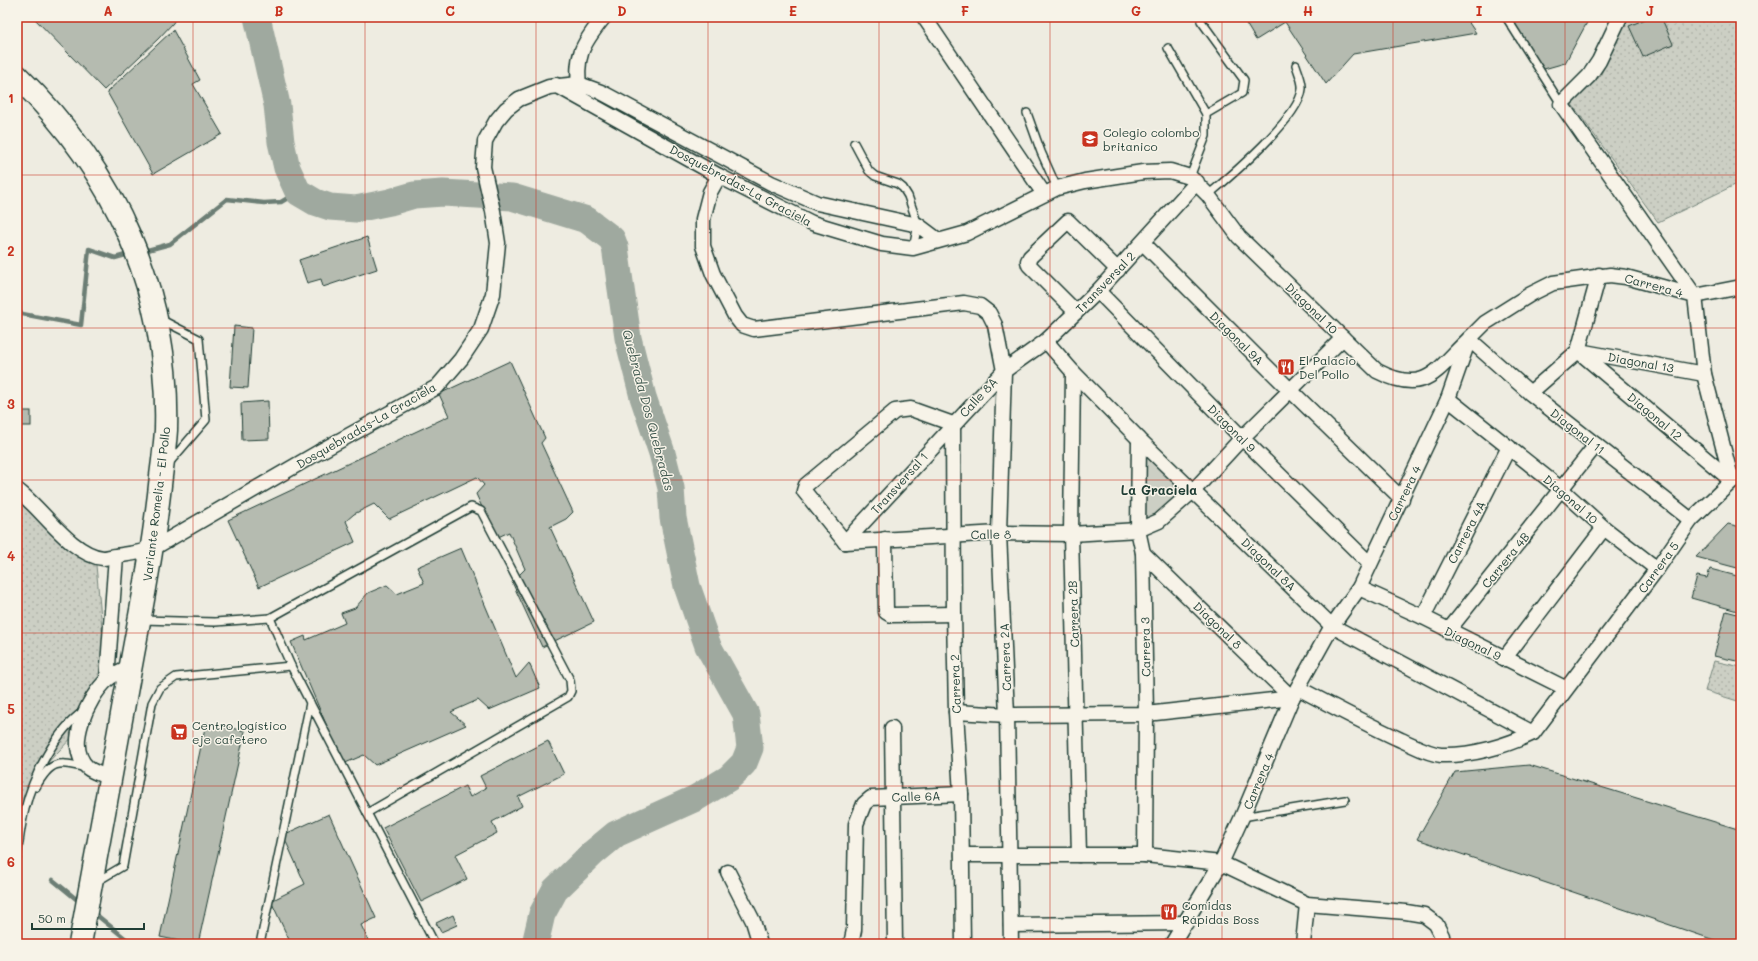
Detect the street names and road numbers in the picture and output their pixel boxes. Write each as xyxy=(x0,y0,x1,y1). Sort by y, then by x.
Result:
street label: Dosquebradas-La Graciela xyxy=(667,141,815,229)
street label: Transversal 2 xyxy=(1072,248,1138,316)
street label: Carrera 4 xyxy=(1623,270,1685,300)
street label: Diagonal 10 xyxy=(1282,279,1342,338)
street label: Diagonal 9A xyxy=(1207,308,1267,368)
street label: Diagonal 13 xyxy=(1607,348,1675,376)
street label: Calle 8A xyxy=(955,374,1001,420)
street label: Dosquebradas-La Graciela xyxy=(293,378,439,472)
street label: Diagonal 12 xyxy=(1624,388,1686,444)
street label: Diagonal 9 xyxy=(1205,401,1259,455)
street label: Diagonal 11 xyxy=(1547,405,1609,457)
street label: Variante Romelia - El Pollo xyxy=(139,426,173,582)
street label: Transversal 1 xyxy=(867,449,931,517)
street label: Carrera 4 xyxy=(1384,463,1424,523)
street label: Diagonal 10 xyxy=(1540,471,1602,527)
street label: Carrera 4A xyxy=(1443,498,1489,566)
street label: Calle 8 xyxy=(971,526,1011,542)
street label: Carrera 4B xyxy=(1478,529,1532,591)
street label: Diagonal 8A xyxy=(1238,534,1300,594)
street label: Carrera 5 xyxy=(1634,538,1682,596)
street label: Carrera 2B xyxy=(1064,580,1082,648)
street label: Diagonal 8 xyxy=(1190,598,1246,652)
street label: Carrera 3 xyxy=(1136,617,1154,677)
street label: Diagonal 9 xyxy=(1442,622,1504,664)
street label: Carrera 2A xyxy=(996,623,1014,691)
street label: Carrera 2 xyxy=(946,654,964,714)
street label: Carrera 4 xyxy=(1239,750,1277,812)
street label: Calle 6A xyxy=(891,787,941,805)

